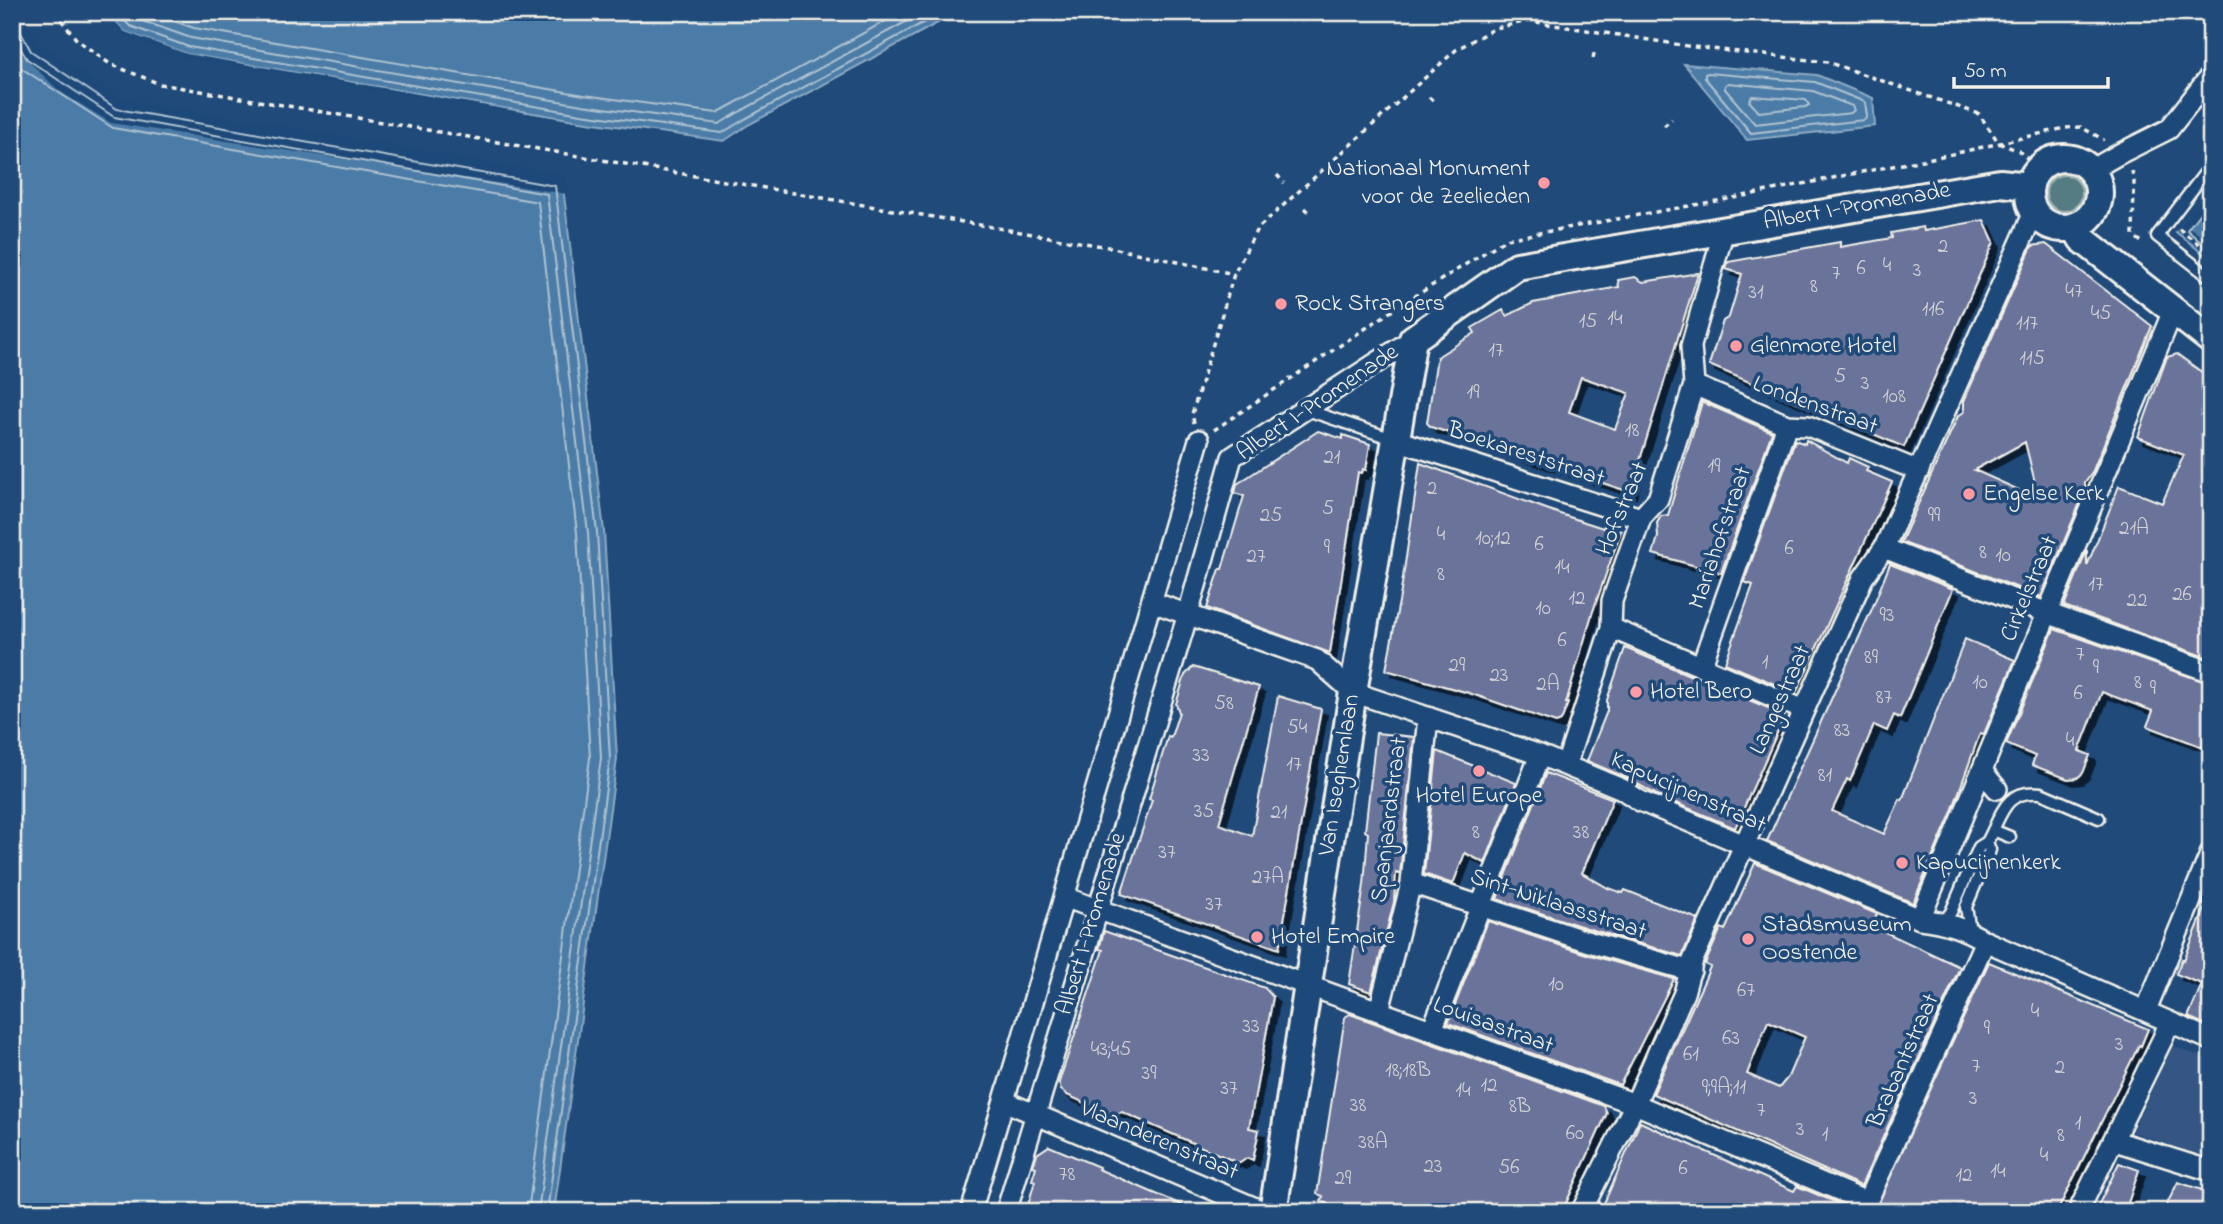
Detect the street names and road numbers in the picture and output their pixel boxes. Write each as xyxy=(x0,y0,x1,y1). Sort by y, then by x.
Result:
street label: Albert I-Promenade xyxy=(1761,173,1953,241)
street label: Albert I-Promenade xyxy=(1230,335,1406,470)
street label: Londenstraat xyxy=(1747,367,1883,445)
street label: Boekareststraat xyxy=(1442,413,1609,497)
street label: Hofstraat xyxy=(1587,456,1659,562)
street label: Mariahofstraat xyxy=(1680,462,1762,614)
street label: Cirkelstraat xyxy=(1992,531,2068,647)
street label: Langestraat xyxy=(1741,639,1821,761)
street label: Van Iseghemlaan xyxy=(1310,692,1370,859)
street label: Spanjaardstraat xyxy=(1362,735,1418,905)
street label: Kapucijnenstraat xyxy=(1605,743,1771,843)
street label: Albert I-Promenade xyxy=(1048,828,1136,1020)
street label: Sint-Niklaasstraat xyxy=(1465,860,1651,950)
street label: Louisastraat xyxy=(1428,988,1558,1064)
street label: Brabantstraat xyxy=(1858,988,1949,1135)
street label: Vlaanderenstraat xyxy=(1073,1091,1244,1190)

